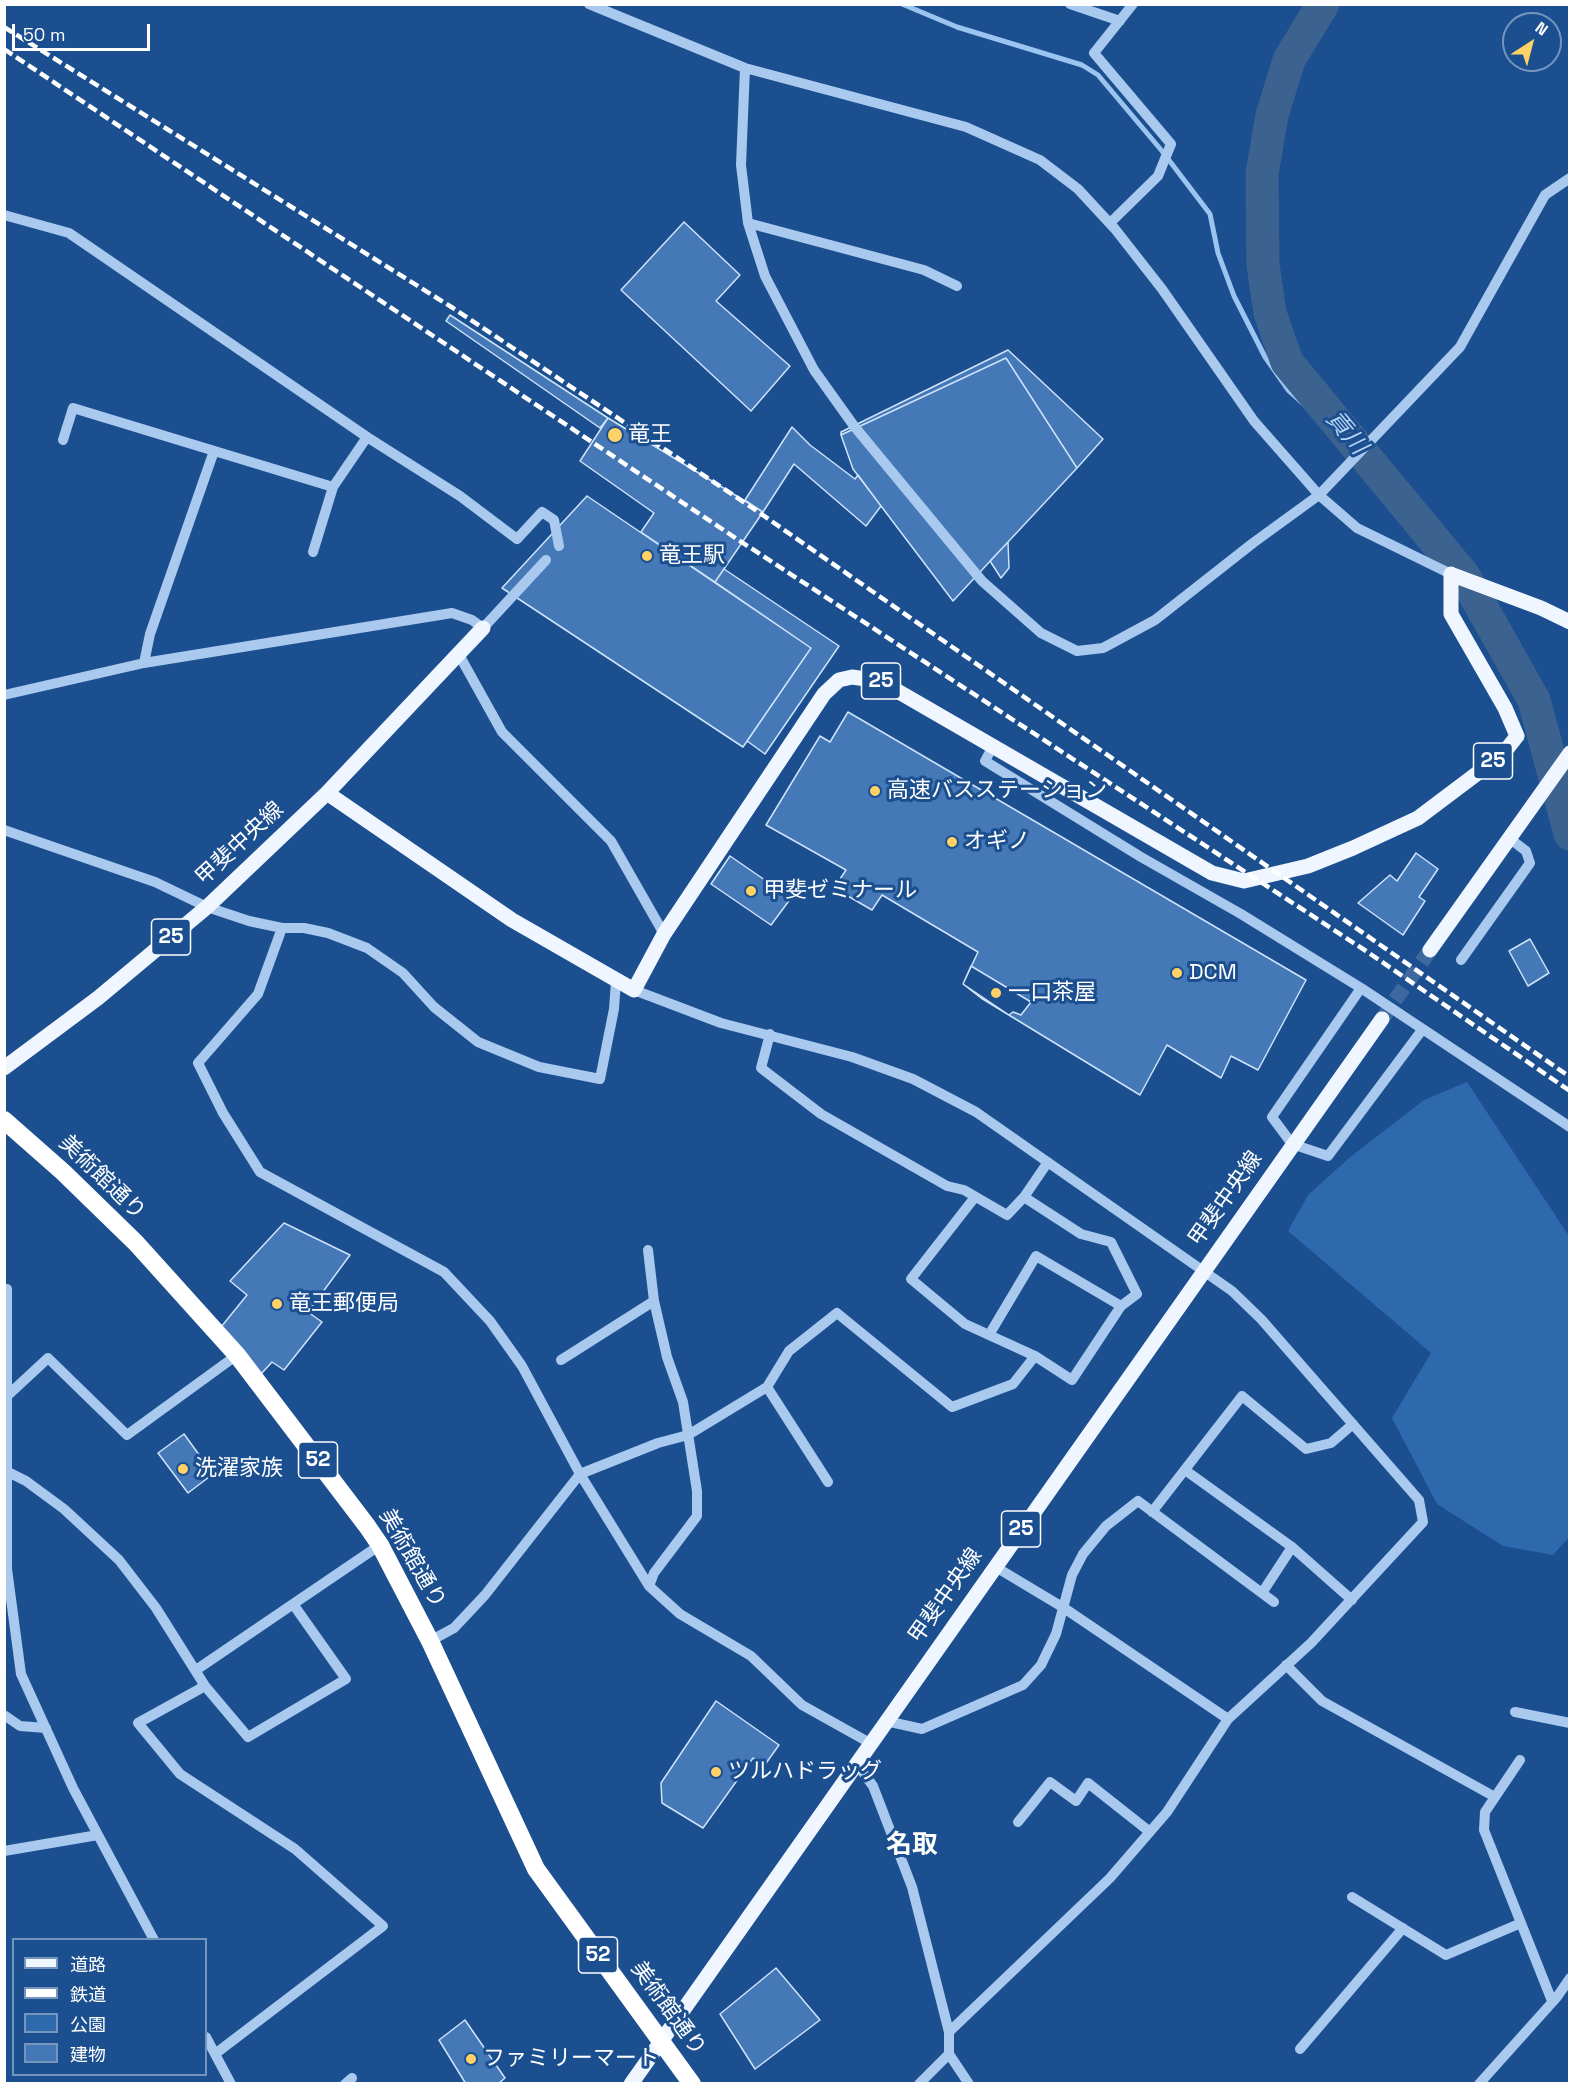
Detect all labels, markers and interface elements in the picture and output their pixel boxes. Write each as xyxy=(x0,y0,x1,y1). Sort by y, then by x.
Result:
scale bar xyxy=(15,12,153,50)
north arrow xyxy=(1502,12,1562,72)
text: N xyxy=(1531,17,1552,40)
text: 50 m xyxy=(23,23,65,46)
water label: 貢川 xyxy=(1320,405,1372,461)
place label: 竜王 xyxy=(628,422,672,448)
marker: 竜王 xyxy=(606,426,624,444)
place label: 竜王駅 xyxy=(659,543,725,569)
marker: 竜王駅 xyxy=(640,549,654,563)
road number: 25 xyxy=(862,663,900,699)
road number: 25 xyxy=(1474,743,1512,779)
place label: 高速バスステーション xyxy=(887,778,1107,804)
marker: 高速バスステーション xyxy=(868,784,882,798)
street label: 甲斐中央線 xyxy=(191,797,289,891)
place label: オギノ xyxy=(964,829,1030,855)
marker: オギノ xyxy=(945,835,959,849)
place label: 甲斐ゼミナール xyxy=(763,878,917,904)
marker: 甲斐ゼミナール xyxy=(744,884,758,898)
road number: 25 xyxy=(152,919,190,955)
place label: DCM xyxy=(1189,960,1237,986)
marker: DCM xyxy=(1170,966,1184,980)
place label: 一口茶屋 xyxy=(1008,980,1096,1006)
marker: 一口茶屋 xyxy=(989,986,1003,1000)
street label: 美術館通り xyxy=(53,1130,151,1226)
street label: 甲斐中央線 xyxy=(1184,1146,1268,1252)
place label: 竜王郵便局 xyxy=(289,1291,399,1317)
marker: 竜王郵便局 xyxy=(270,1297,284,1311)
road number: 52 xyxy=(298,1442,338,1478)
place label: 洗濯家族 xyxy=(195,1456,283,1482)
marker: 洗濯家族 xyxy=(176,1462,190,1476)
street label: 美術館通り xyxy=(373,1505,451,1613)
road number: 25 xyxy=(1002,1511,1040,1547)
street label: 甲斐中央線 xyxy=(904,1543,988,1649)
place label: ツルハドラッグ xyxy=(728,1759,882,1785)
marker: ツルハドラッグ xyxy=(709,1765,723,1779)
district label: 名取 xyxy=(886,1830,938,1862)
road number: 52 xyxy=(578,1937,618,1973)
legend xyxy=(12,1938,207,2076)
text: 道路 xyxy=(70,1953,106,1976)
street label: 美術館通り xyxy=(625,1957,711,2061)
text: 鉄道 xyxy=(70,1983,106,2006)
text: 公園 xyxy=(70,2013,106,2036)
text: 建物 xyxy=(70,2043,106,2066)
place label: ファミリーマート xyxy=(483,2046,659,2072)
marker: ファミリーマート xyxy=(464,2052,478,2066)

